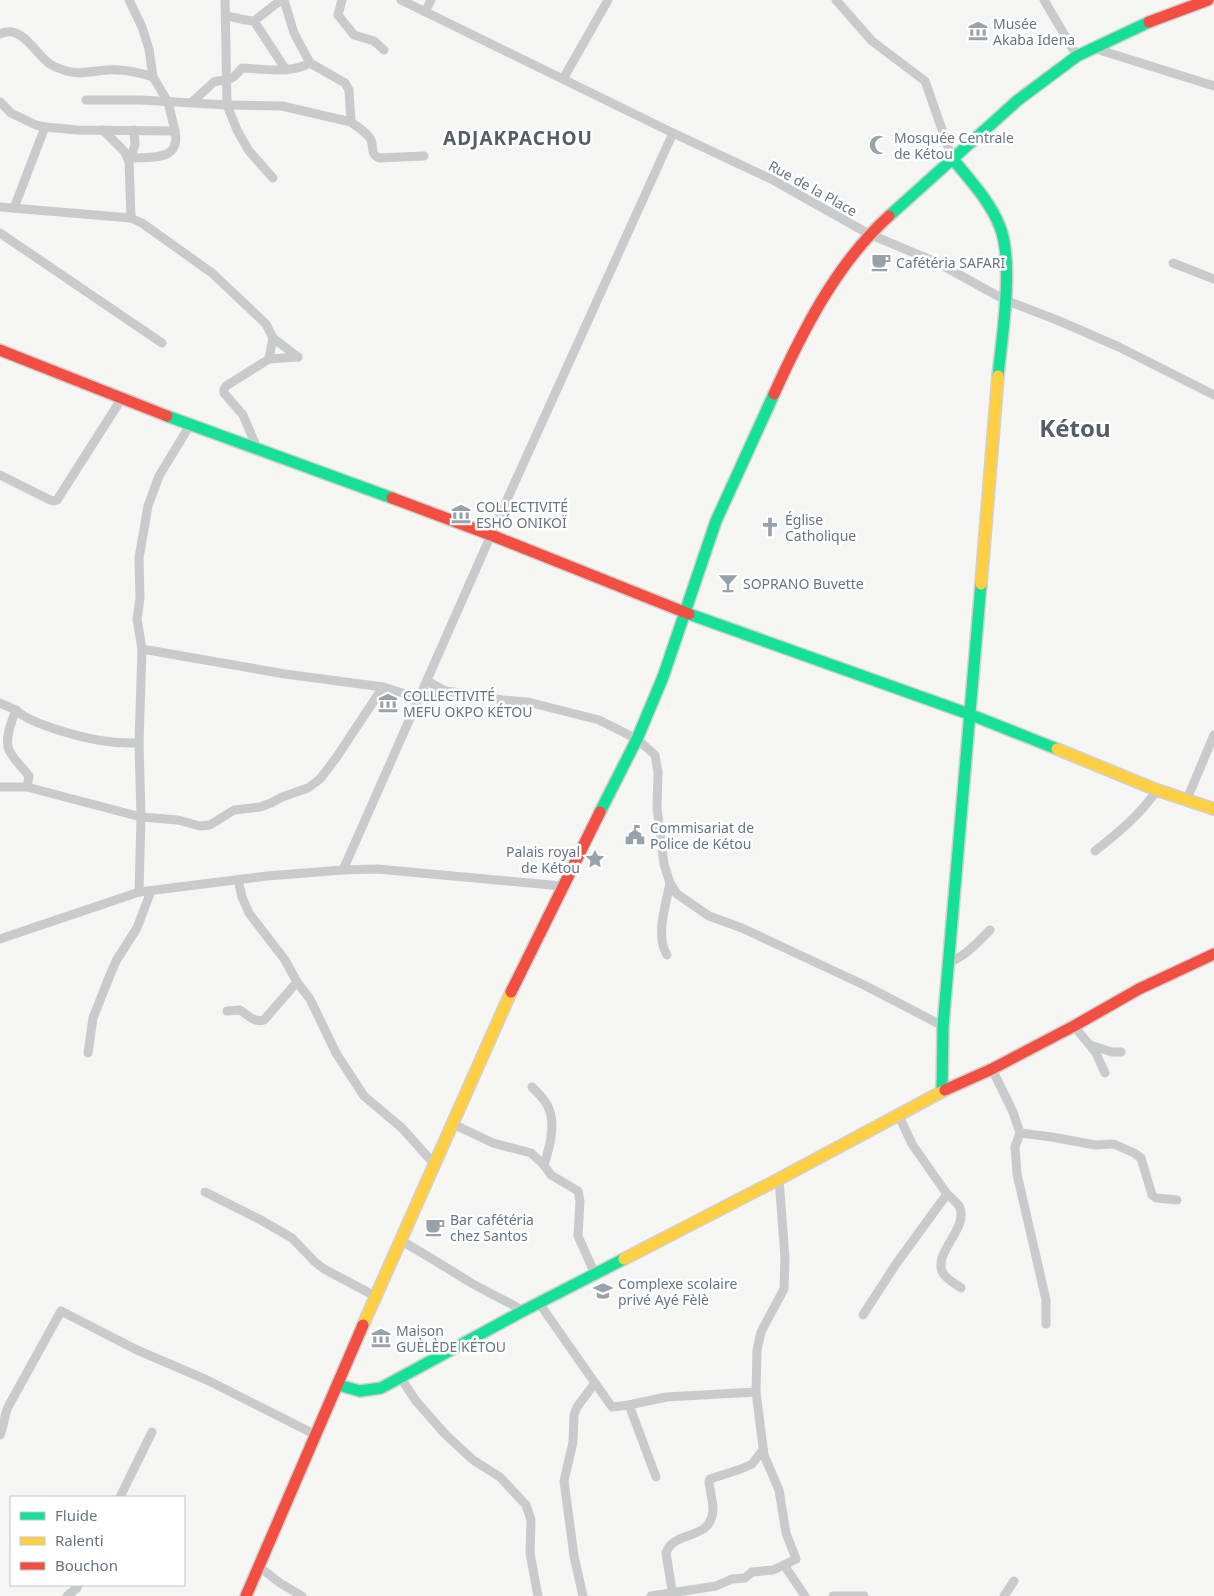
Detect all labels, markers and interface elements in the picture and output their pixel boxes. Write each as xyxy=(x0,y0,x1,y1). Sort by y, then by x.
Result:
place label: Musée Akaba Idena xyxy=(993,14,1075,49)
museum icon: Musée Akaba Idena xyxy=(967,20,989,42)
district label: ADJAKPACHOU xyxy=(443,125,593,151)
place label: Mosquée Centrale de Kétou xyxy=(894,128,1014,163)
mosque icon: Mosquée Centrale de Kétou xyxy=(868,134,890,156)
street label: Rue de la Place xyxy=(765,156,861,220)
cafe icon: Cafétéria SAFARI xyxy=(870,251,892,273)
place label: Cafétéria SAFARI xyxy=(896,253,1006,272)
district label: Kétou xyxy=(1039,411,1111,444)
place label: COLLECTIVITÉ ESHÓ ONIKOÏ xyxy=(476,497,568,532)
museum icon: COLLECTIVITÉ ESHÓ ONIKOÏ xyxy=(450,503,472,525)
place label: Église Catholique xyxy=(785,510,856,545)
church icon: Église Catholique xyxy=(759,516,781,538)
bar icon: SOPRANO Buvette xyxy=(717,572,739,594)
place label: SOPRANO Buvette xyxy=(743,574,864,593)
place label: COLLECTIVITÉ MEFU OKPO KÉTOU xyxy=(403,686,532,721)
museum icon: COLLECTIVITÉ MEFU OKPO KÉTOU xyxy=(377,692,399,714)
place label: Commisariat de Police de Kétou xyxy=(650,818,754,853)
public building icon: Commisariat de Police de Kétou xyxy=(624,824,646,846)
place label: Palais royal de Kétou xyxy=(506,842,580,877)
place icon: Palais royal de Kétou xyxy=(584,848,606,870)
place label: Bar cafétéria chez Santos xyxy=(450,1210,534,1245)
cafe icon: Bar cafétéria chez Santos xyxy=(424,1216,446,1238)
place label: Complexe scolaire privé Ayé Fèlè xyxy=(618,1274,737,1309)
school or university icon: Complexe scolaire privé Ayé Fèlè xyxy=(592,1280,614,1302)
place label: Maison GUÈLÈDE KÉTOU xyxy=(396,1321,506,1356)
museum icon: Maison GUÈLÈDE KÉTOU xyxy=(370,1327,392,1349)
legend xyxy=(10,1496,185,1586)
text: Fluide xyxy=(55,1505,97,1525)
text: Ralenti xyxy=(55,1530,104,1550)
text: Bouchon xyxy=(55,1555,118,1575)

